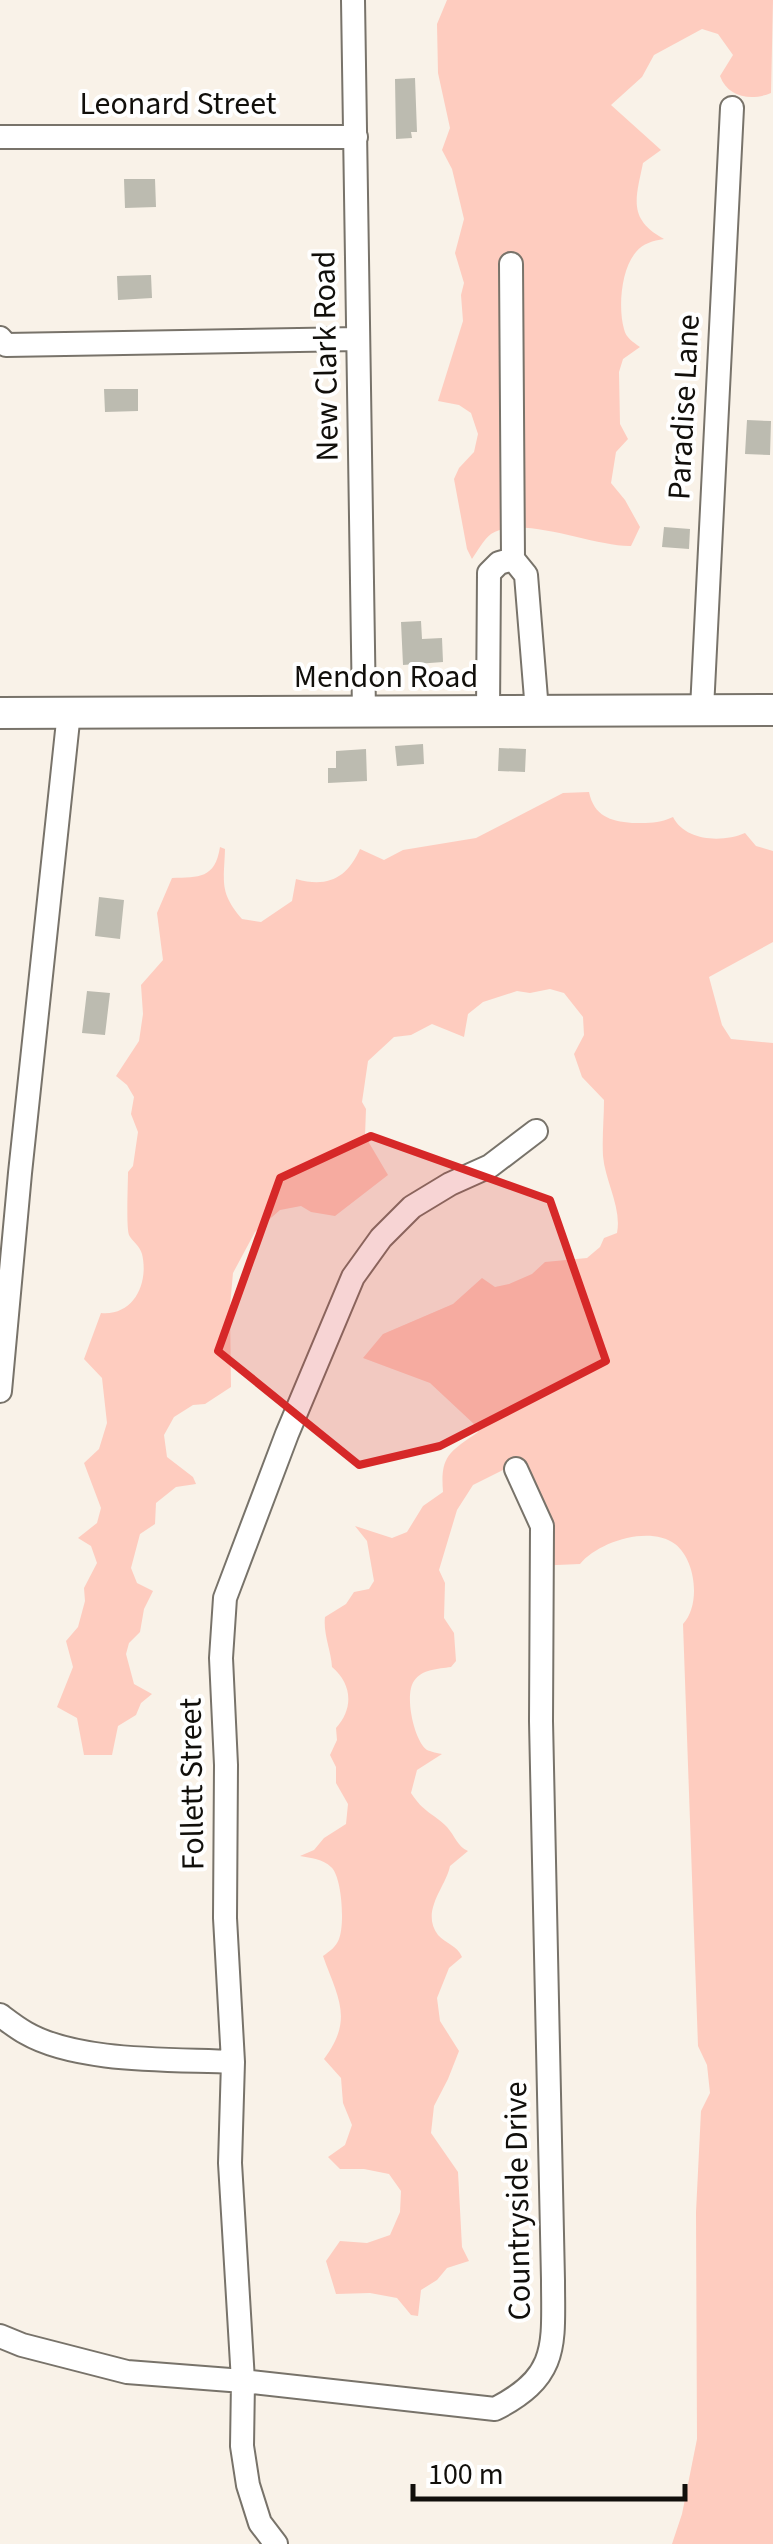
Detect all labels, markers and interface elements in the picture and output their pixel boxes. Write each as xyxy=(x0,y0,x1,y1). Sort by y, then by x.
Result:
street label: Leonard Street xyxy=(79,81,277,127)
street label: New Clark Road xyxy=(301,250,351,462)
street label: Paradise Lane xyxy=(656,313,712,501)
street label: Mendon Road xyxy=(294,654,478,700)
street label: Follett Street xyxy=(167,1697,216,1870)
street label: Countryside Drive xyxy=(493,2081,543,2321)
scale bar xyxy=(413,2439,686,2501)
text: 100 m xyxy=(428,2453,504,2496)

